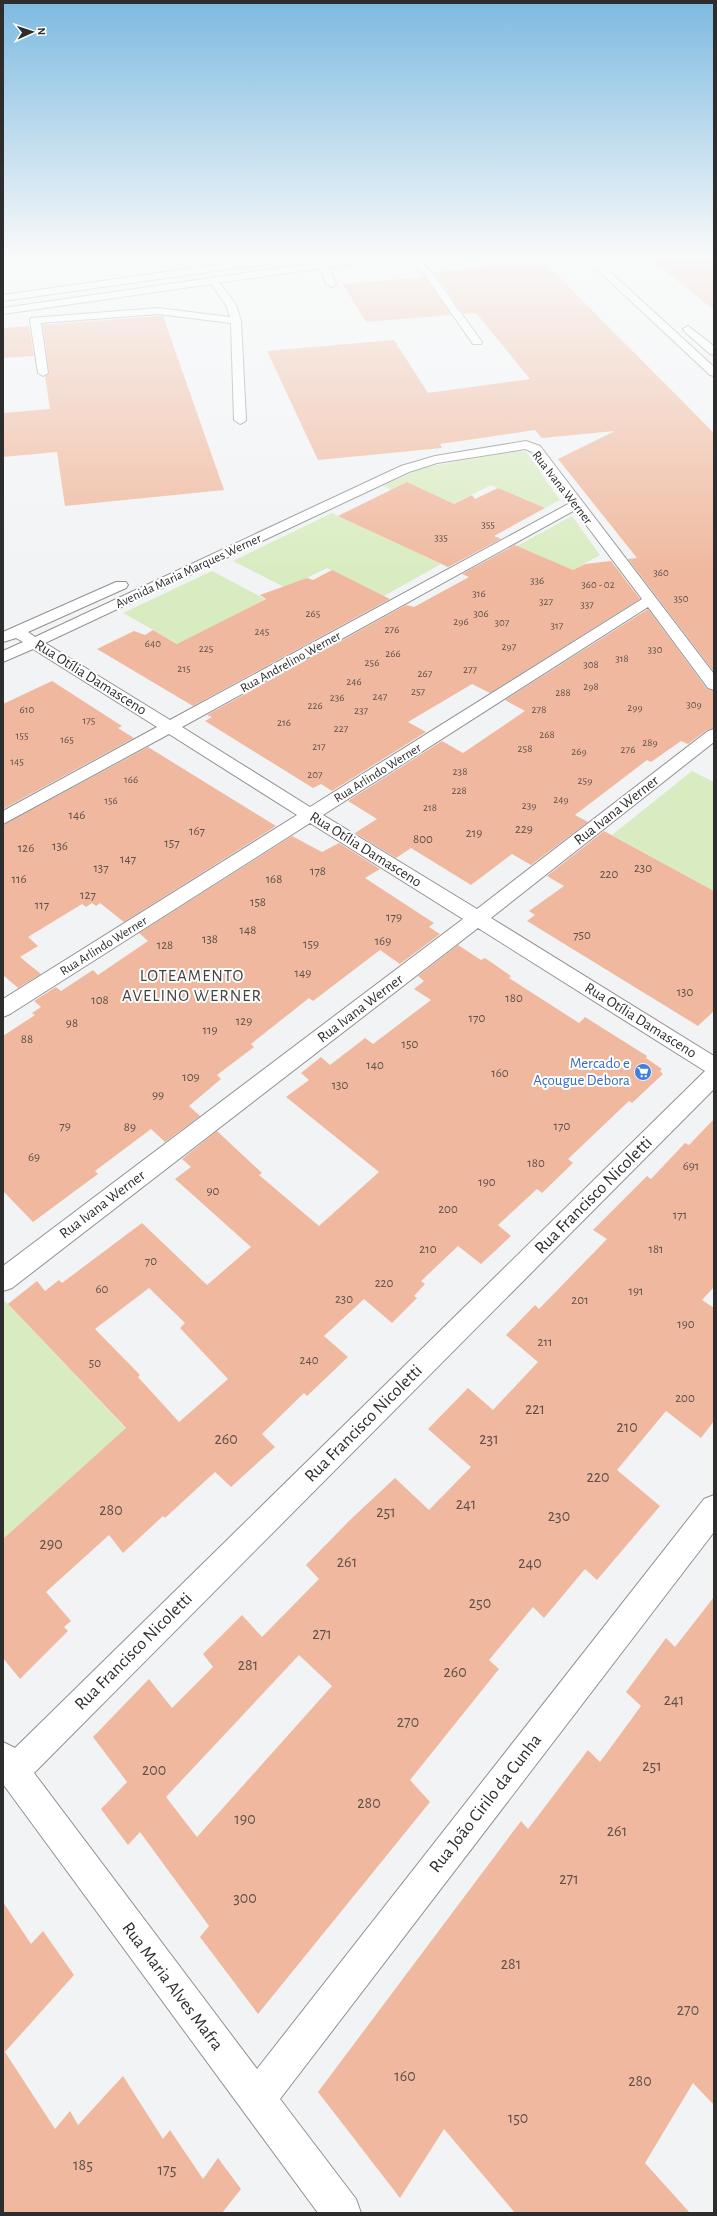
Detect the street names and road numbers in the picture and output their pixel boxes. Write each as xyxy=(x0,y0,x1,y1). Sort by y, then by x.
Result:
street label: Rua Ivana Werner xyxy=(529,449,595,528)
street label: Avenida Maria Marques Werner xyxy=(114,531,264,611)
street label: Rua Andrelino Werner xyxy=(238,629,344,695)
street label: Rua Otília Damasceno xyxy=(32,637,149,718)
street label: Rua Arlindo Werner xyxy=(332,741,424,805)
street label: Rua Ivana Werner xyxy=(571,773,661,848)
street label: Rua Otília Damasceno xyxy=(307,809,424,890)
street label: Rua Arlindo Werner xyxy=(58,914,150,978)
street label: Rua Ivana Werner xyxy=(315,971,406,1045)
street label: Rua Otília Damasceno xyxy=(582,980,699,1061)
street label: Rua Francisco Nicoletti xyxy=(531,1133,656,1258)
street label: Rua Ivana Werner xyxy=(57,1167,148,1241)
street label: Rua Francisco Nicoletti xyxy=(301,1361,426,1486)
street label: Rua Francisco Nicoletti xyxy=(71,1589,196,1714)
street label: Rua João Cirilo da Cunha xyxy=(426,1731,545,1876)
street label: Rua Maria Alves Mafra xyxy=(118,1919,226,2054)

